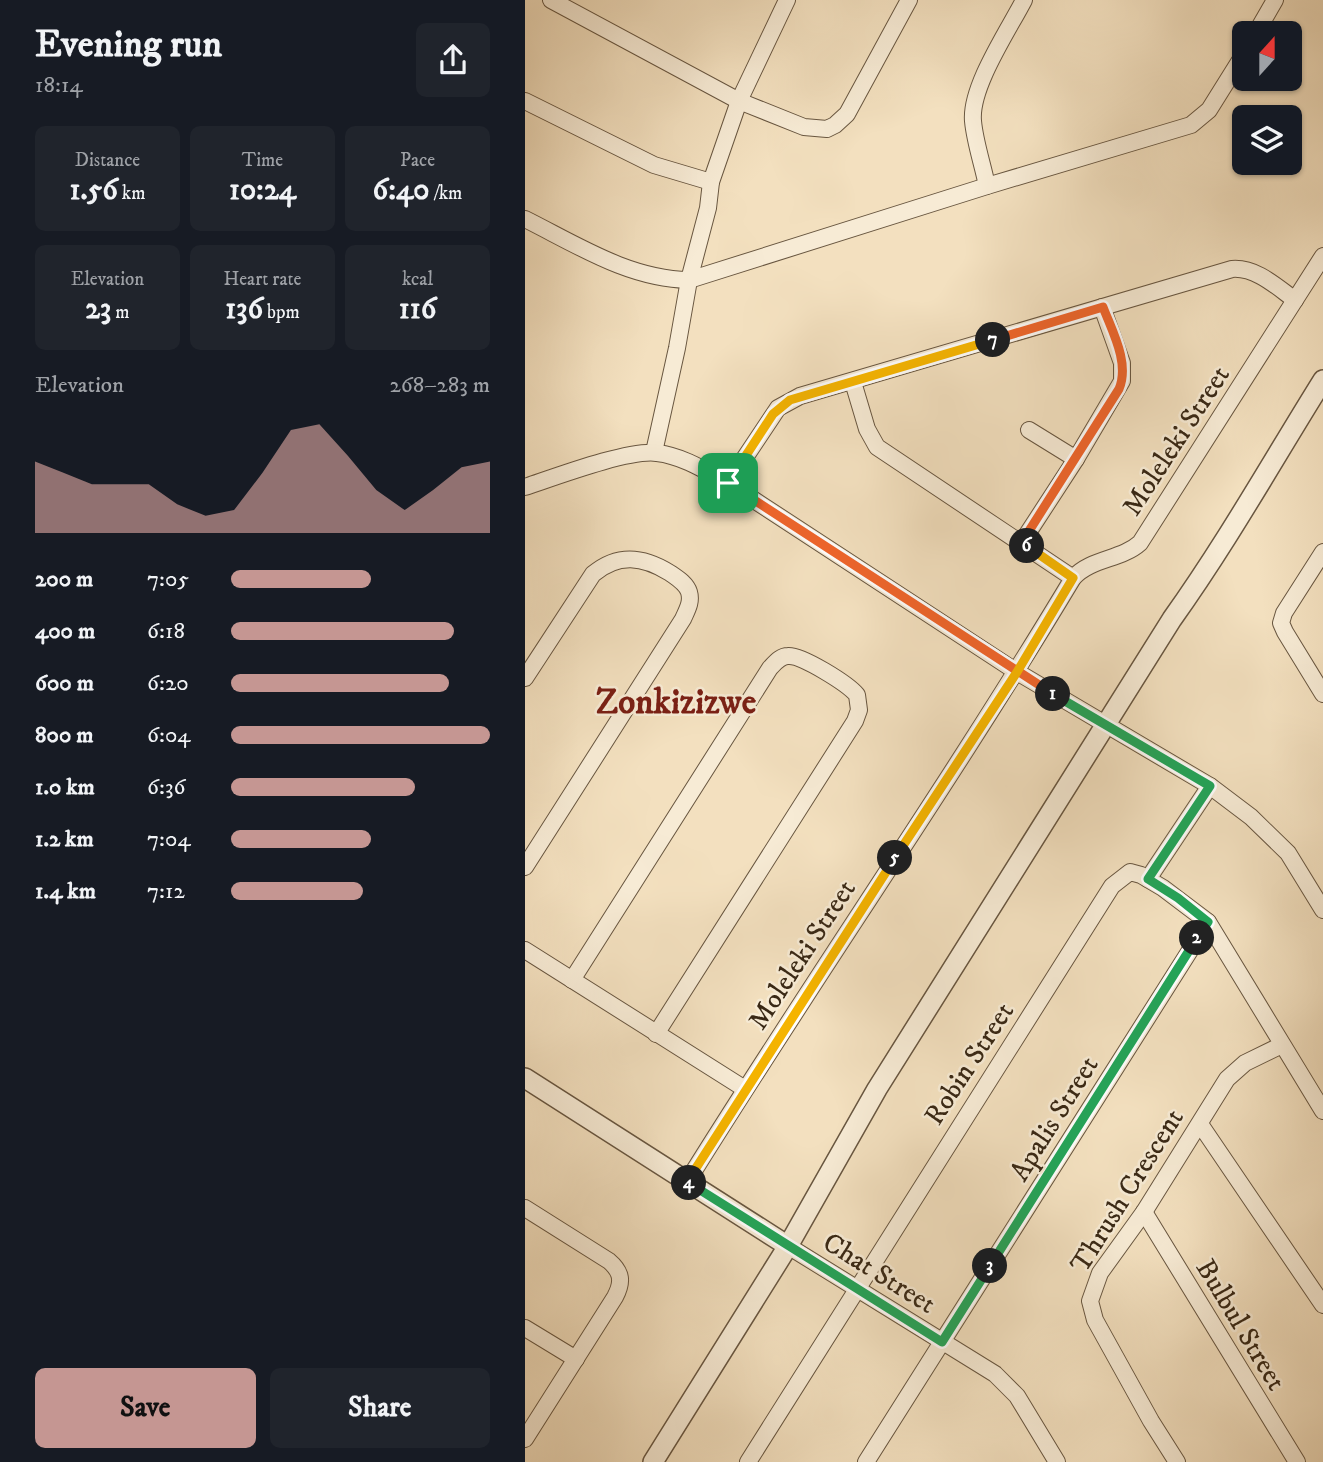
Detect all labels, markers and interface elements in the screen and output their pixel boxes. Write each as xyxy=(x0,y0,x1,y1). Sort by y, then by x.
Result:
text: Evening run xyxy=(35,21,222,69)
north arrow xyxy=(1232,21,1302,91)
map controls xyxy=(1232,21,1302,175)
button: share xyxy=(416,23,490,97)
text: 18:14 xyxy=(35,71,83,100)
button: layers xyxy=(1232,105,1302,175)
text: Distance xyxy=(75,149,140,172)
text: Time xyxy=(242,149,283,172)
text: Pace xyxy=(400,149,435,172)
text: 1.56 xyxy=(69,172,118,209)
text: 10:24 xyxy=(229,172,296,209)
text: 6:40 xyxy=(373,172,429,209)
text: km xyxy=(118,182,146,205)
text: /km xyxy=(429,182,462,205)
text: Elevation xyxy=(71,268,144,291)
text: Heart rate xyxy=(224,268,301,291)
text: kcal xyxy=(402,268,433,291)
text: 23 xyxy=(85,291,111,328)
text: 136 xyxy=(225,291,263,328)
text: 116 xyxy=(399,291,436,328)
text: m xyxy=(111,301,130,324)
text: bpm xyxy=(263,301,300,324)
pin: 7 xyxy=(975,322,1011,358)
text: 7 xyxy=(987,328,998,351)
street label: Moleleki Street xyxy=(1115,359,1238,522)
text: Elevation xyxy=(35,371,124,400)
text: 268–283 m xyxy=(390,371,490,400)
pin xyxy=(698,453,758,513)
icon: arrive xyxy=(709,464,747,502)
pin: 6 xyxy=(1009,528,1045,564)
text: 6 xyxy=(1022,534,1031,557)
text: 200 m xyxy=(35,565,93,594)
text: 7:05 xyxy=(147,565,189,594)
text: 400 m xyxy=(35,617,95,646)
text: 6:18 xyxy=(147,617,185,646)
text: 600 m xyxy=(35,669,94,698)
text: 6:20 xyxy=(147,669,189,698)
pin: 1 xyxy=(1035,676,1071,712)
district label: Zonkizizwe xyxy=(596,681,757,725)
text: 1 xyxy=(1049,682,1056,705)
text: 800 m xyxy=(35,721,93,750)
text: 6:04 xyxy=(147,721,191,750)
text: 1.0 km xyxy=(35,773,95,802)
text: 6:36 xyxy=(147,773,186,802)
text: 1.2 km xyxy=(35,825,94,854)
text: 7:04 xyxy=(147,825,191,854)
pin: 5 xyxy=(877,840,913,876)
text: 5 xyxy=(890,846,899,869)
street label: Moleleki Street xyxy=(741,873,864,1036)
text: 1.4 km xyxy=(35,877,96,906)
text: 7:12 xyxy=(147,877,185,906)
pin: 2 xyxy=(1179,920,1215,956)
text: 2 xyxy=(1192,926,1201,949)
street label: Robin Street xyxy=(917,996,1022,1132)
street label: Apalis Street xyxy=(1002,1050,1106,1188)
street label: Thrush Crescent xyxy=(1063,1102,1192,1279)
pin: 4 xyxy=(671,1166,707,1200)
text: 4 xyxy=(683,1171,694,1194)
street label: Chat Street xyxy=(816,1225,942,1322)
pin: 3 xyxy=(973,1248,1007,1284)
street label: Bulbul Street xyxy=(1188,1253,1294,1397)
text: 3 xyxy=(986,1254,993,1277)
button: Save xyxy=(35,1368,256,1448)
button: Share xyxy=(270,1368,490,1448)

